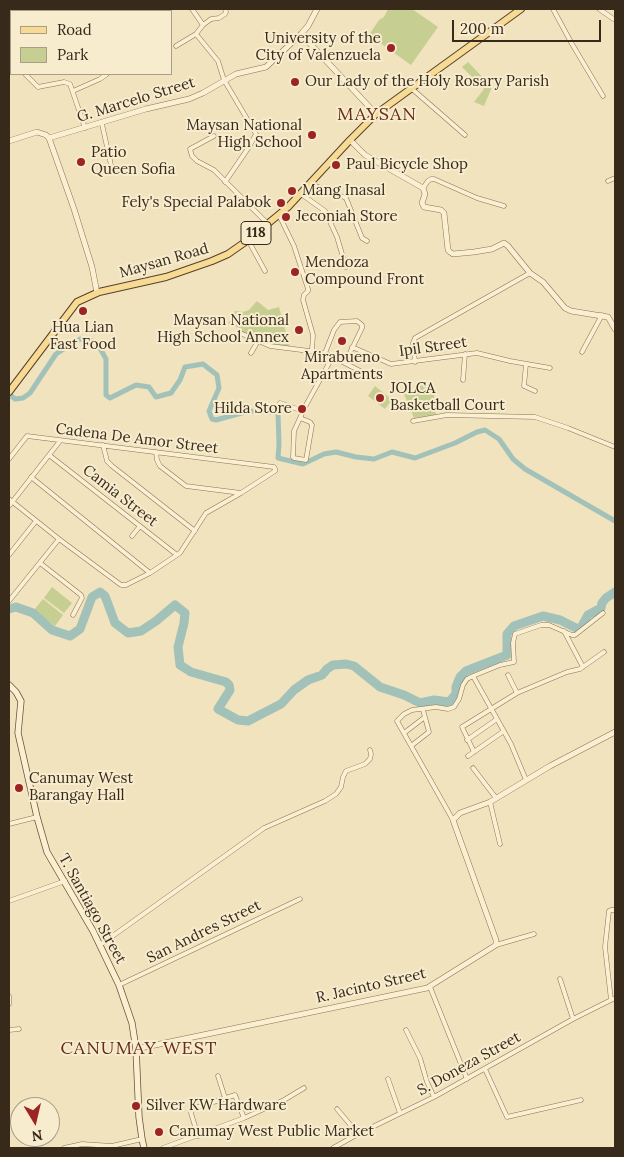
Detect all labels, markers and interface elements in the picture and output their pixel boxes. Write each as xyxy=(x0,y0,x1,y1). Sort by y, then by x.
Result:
legend xyxy=(10,10,172,75)
scale bar xyxy=(454,10,603,42)
text: 200 m xyxy=(460,19,504,38)
text: Road xyxy=(57,20,92,39)
place label: University of the City of Valenzuela xyxy=(256,30,381,65)
marker: University of the City of Valenzuela xyxy=(385,42,397,54)
text: Park xyxy=(57,45,88,64)
place label: Our Lady of the Holy Rosary Parish xyxy=(305,73,549,91)
street label: G. Marcelo Street xyxy=(75,74,197,126)
marker: Our Lady of the Holy Rosary Parish xyxy=(289,76,301,88)
district label: MAYSAN xyxy=(336,104,418,126)
place label: Maysan National High School xyxy=(186,117,302,152)
marker: Maysan National High School xyxy=(306,129,318,141)
place label: Patio Queen Sofia xyxy=(91,144,175,179)
marker: Patio Queen Sofia xyxy=(75,156,87,168)
place label: Paul Bicycle Shop xyxy=(346,156,468,174)
marker: Paul Bicycle Shop xyxy=(330,159,342,171)
place label: Mang Inasal xyxy=(302,182,385,200)
marker: Mang Inasal xyxy=(286,185,298,197)
place label: Fely's Special Palabok xyxy=(121,194,271,212)
marker: Fely's Special Palabok xyxy=(275,197,287,209)
place label: Jeconiah Store xyxy=(296,208,398,226)
marker: Jeconiah Store xyxy=(280,211,292,223)
road number: 118 xyxy=(241,222,271,244)
street label: Maysan Road xyxy=(117,240,211,282)
place label: Mendoza Compound Front xyxy=(305,254,424,289)
marker: Mendoza Compound Front xyxy=(289,266,301,278)
marker: Hua Lian Fast Food xyxy=(77,305,89,317)
place label: Maysan National High School Annex xyxy=(157,312,289,347)
place label: Hua Lian Fast Food xyxy=(50,319,116,354)
marker: Maysan National High School Annex xyxy=(293,324,305,336)
street label: Ipil Street xyxy=(398,333,468,361)
marker: Mirabueno Apartments xyxy=(336,335,348,347)
place label: Mirabueno Apartments xyxy=(301,349,383,384)
place label: JOLCA Basketball Court xyxy=(390,380,505,415)
marker: JOLCA Basketball Court xyxy=(374,392,386,404)
place label: Hilda Store xyxy=(214,400,292,418)
marker: Hilda Store xyxy=(296,403,308,415)
street label: Cadena De Amor Street xyxy=(55,420,219,458)
street label: Camia Street xyxy=(79,461,161,531)
place label: Canumay West Barangay Hall xyxy=(29,770,133,805)
marker: Canumay West Barangay Hall xyxy=(13,782,25,794)
street label: T. Santiago Street xyxy=(54,851,130,967)
street label: San Andres Street xyxy=(144,897,264,967)
street label: R. Jacinto Street xyxy=(314,965,428,1007)
street label: S. Doneza Street xyxy=(414,1028,524,1100)
district label: CANUMAY WEST xyxy=(59,1038,219,1060)
north arrow xyxy=(10,1097,60,1147)
place label: Silver KW Hardware xyxy=(146,1097,287,1115)
marker: Silver KW Hardware xyxy=(130,1100,142,1112)
place label: Canumay West Public Market xyxy=(169,1123,374,1141)
text: N xyxy=(30,1126,44,1146)
marker: Canumay West Public Market xyxy=(153,1126,165,1138)

